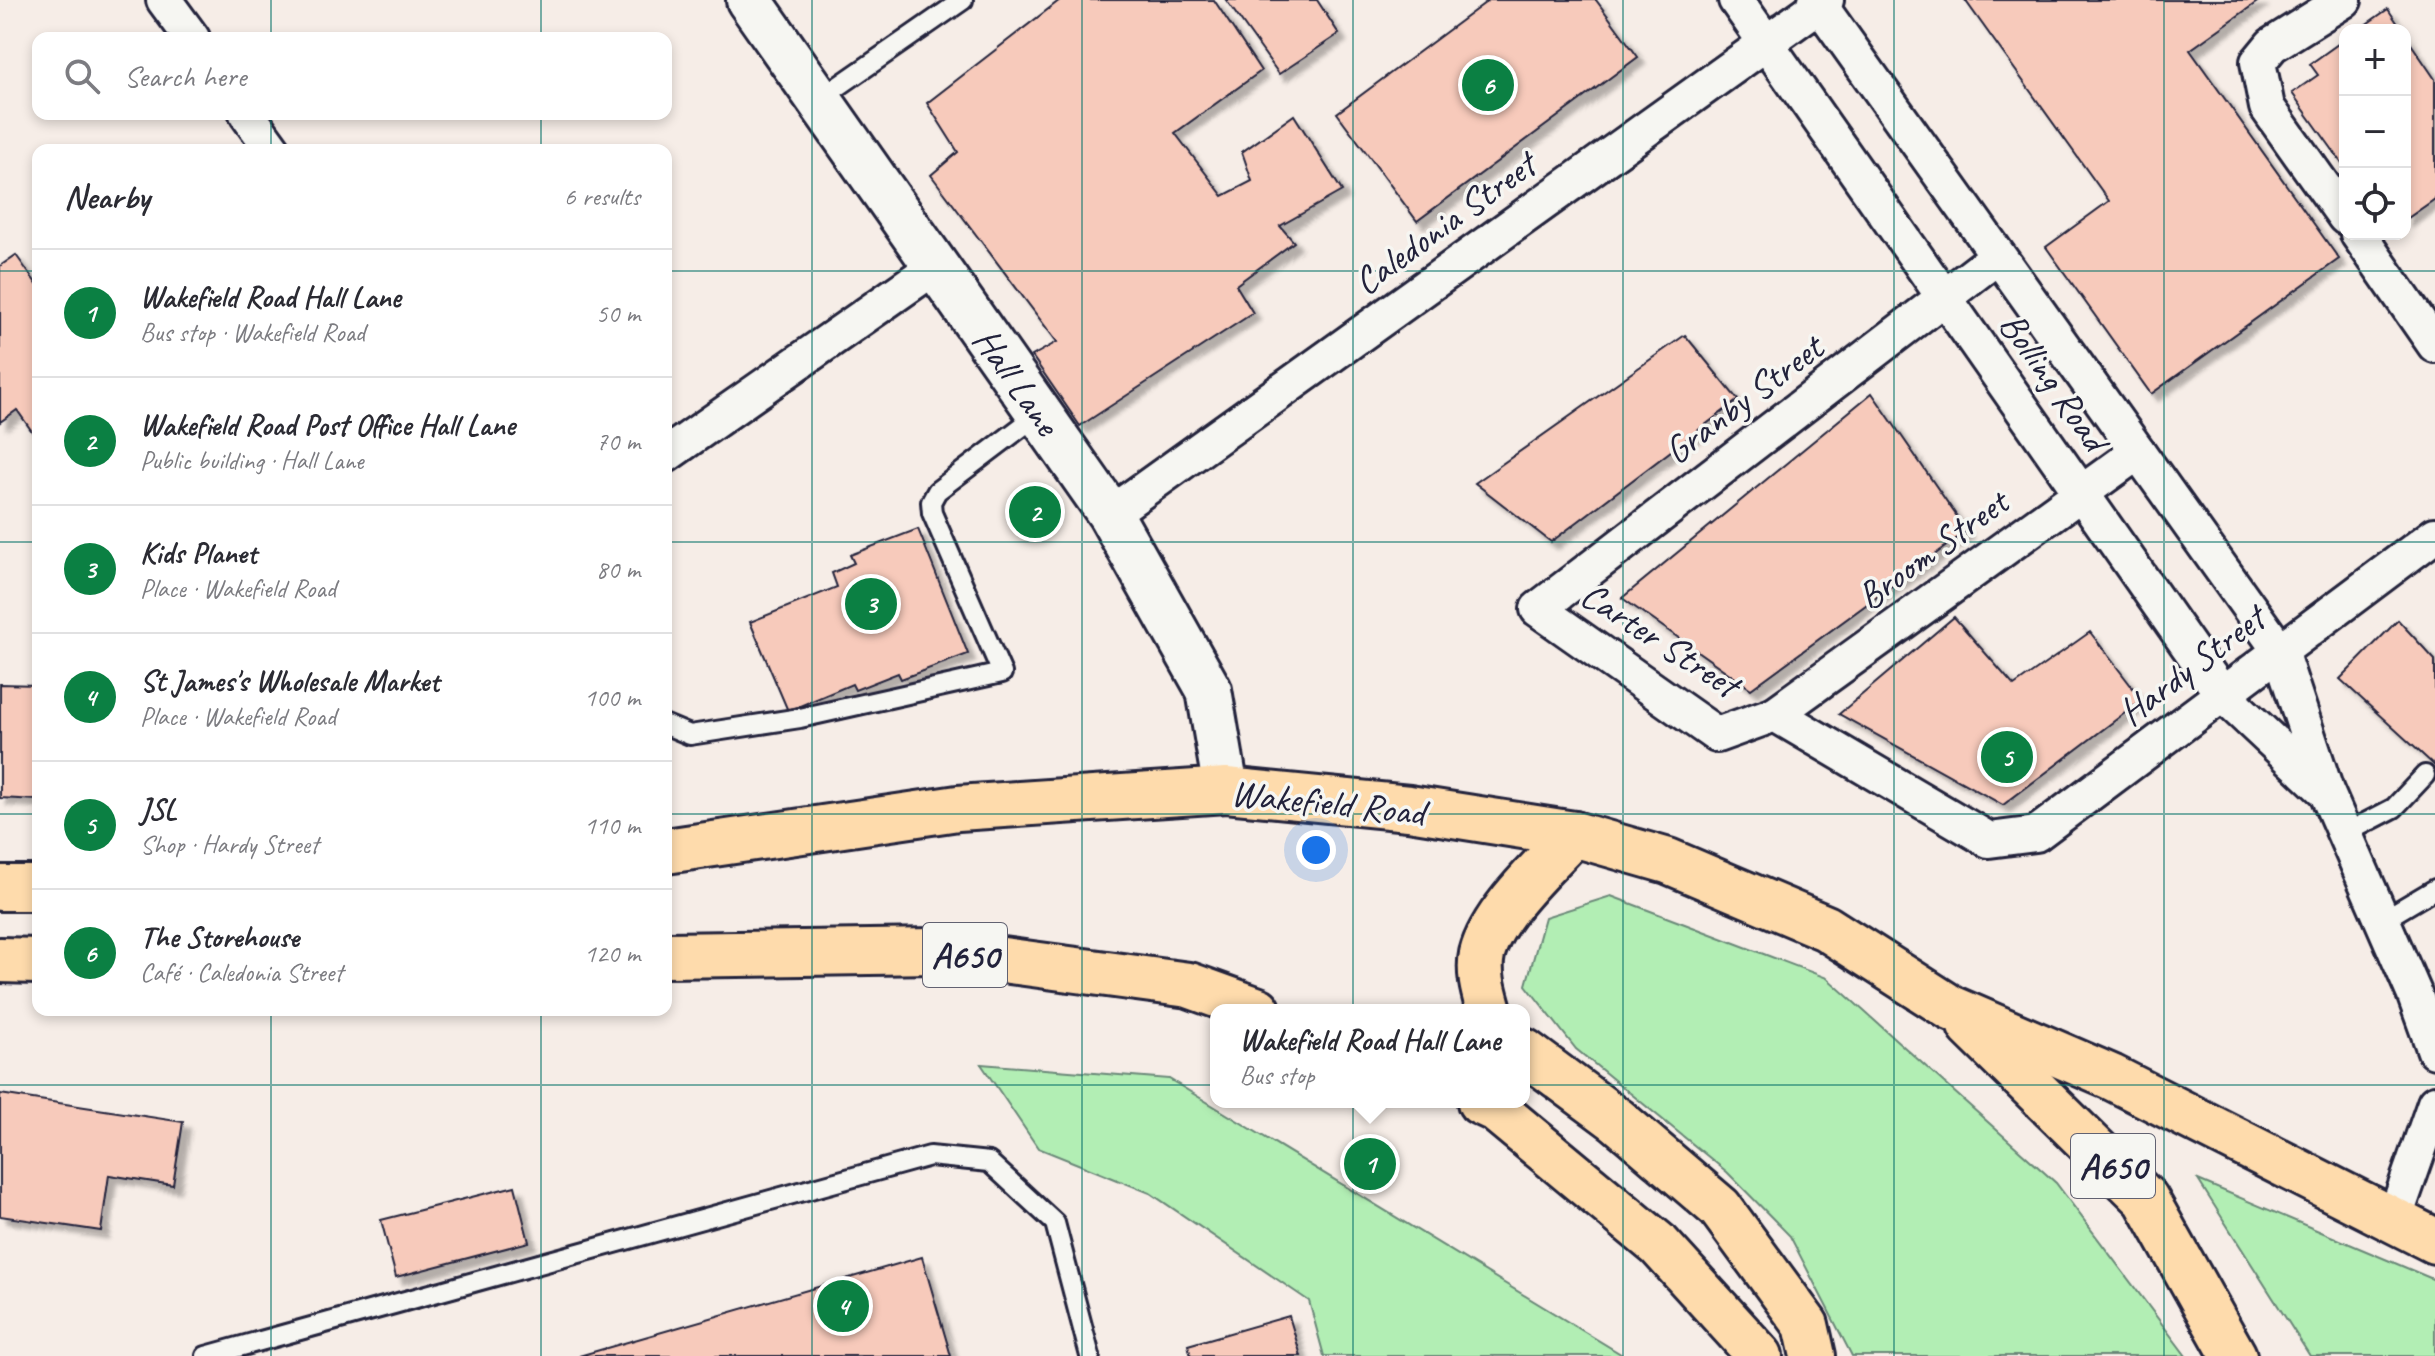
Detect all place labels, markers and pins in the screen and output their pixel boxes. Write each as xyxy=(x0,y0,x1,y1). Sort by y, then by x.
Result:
pin: 6 xyxy=(1462,55,1514,115)
pin: 2 xyxy=(1009,482,1061,542)
pin: 3 xyxy=(845,574,897,634)
pin: 5 xyxy=(1981,727,2033,787)
pin: 1 xyxy=(1344,1134,1396,1194)
pin: 4 xyxy=(817,1276,869,1336)

